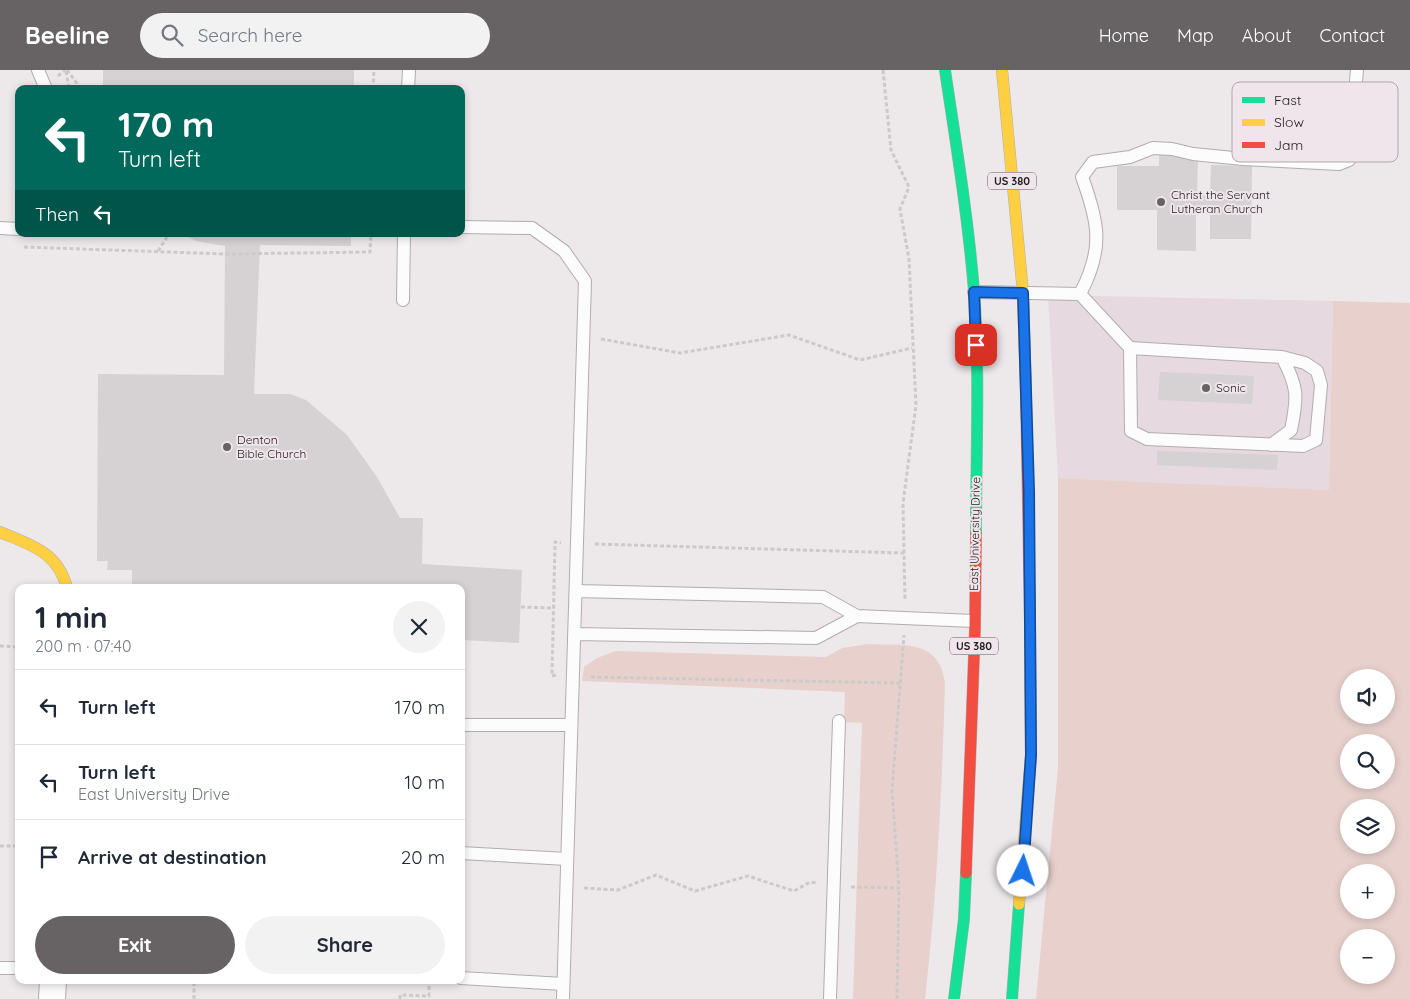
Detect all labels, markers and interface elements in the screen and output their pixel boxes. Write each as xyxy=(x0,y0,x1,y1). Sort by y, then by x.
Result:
search box xyxy=(140,13,490,58)
text: Beeline xyxy=(25,20,110,50)
icon: search xyxy=(158,21,186,49)
text: Search here xyxy=(198,23,303,47)
text: Home xyxy=(1099,24,1149,47)
text: Map xyxy=(1177,24,1214,47)
text: About xyxy=(1242,24,1292,47)
text: Contact xyxy=(1320,24,1385,47)
legend xyxy=(1232,82,1398,162)
text: Fast xyxy=(1274,91,1302,109)
text: 170 m xyxy=(118,102,214,146)
icon: left xyxy=(35,105,100,170)
text: Slow xyxy=(1274,113,1304,131)
text: Jam xyxy=(1274,136,1303,154)
text: Turn left xyxy=(118,145,201,173)
road number: US 380 xyxy=(988,172,1036,190)
place label: Christ the Servant Lutheran Church xyxy=(1171,187,1270,216)
marker: Christ the Servant Lutheran Church xyxy=(1155,196,1167,208)
icon: left xyxy=(89,200,117,228)
text: Then xyxy=(35,202,79,226)
pin xyxy=(955,324,997,366)
icon: arrive xyxy=(962,331,990,359)
place label: Sonic xyxy=(1216,380,1246,395)
marker: Sonic xyxy=(1200,382,1212,394)
place label: Denton Bible Church xyxy=(237,432,306,461)
marker: Denton Bible Church xyxy=(221,441,233,453)
street label: East University Drive xyxy=(966,477,983,591)
text: 1 min xyxy=(35,598,108,636)
button: close xyxy=(393,601,445,653)
text: 200 m · 07:40 xyxy=(35,636,132,656)
road number: US 380 xyxy=(950,638,998,654)
map controls xyxy=(1340,669,1395,984)
button: sound xyxy=(1340,669,1395,724)
icon: left xyxy=(35,693,63,721)
text: Turn left xyxy=(78,695,156,719)
text: 170 m xyxy=(394,695,445,719)
button: search xyxy=(1340,734,1395,789)
text: Turn left xyxy=(78,760,156,784)
icon: left xyxy=(35,768,63,796)
text: 10 m xyxy=(404,770,445,794)
text: East University Drive xyxy=(78,784,230,804)
button: layers xyxy=(1340,799,1395,854)
icon: arrive xyxy=(35,843,63,871)
position arrow xyxy=(996,844,1048,896)
text: Arrive at destination xyxy=(78,845,267,869)
text: 20 m xyxy=(401,845,445,869)
button: + xyxy=(1340,864,1395,919)
button: Exit xyxy=(35,916,235,974)
button: Share xyxy=(245,916,445,974)
button: − xyxy=(1340,929,1395,984)

